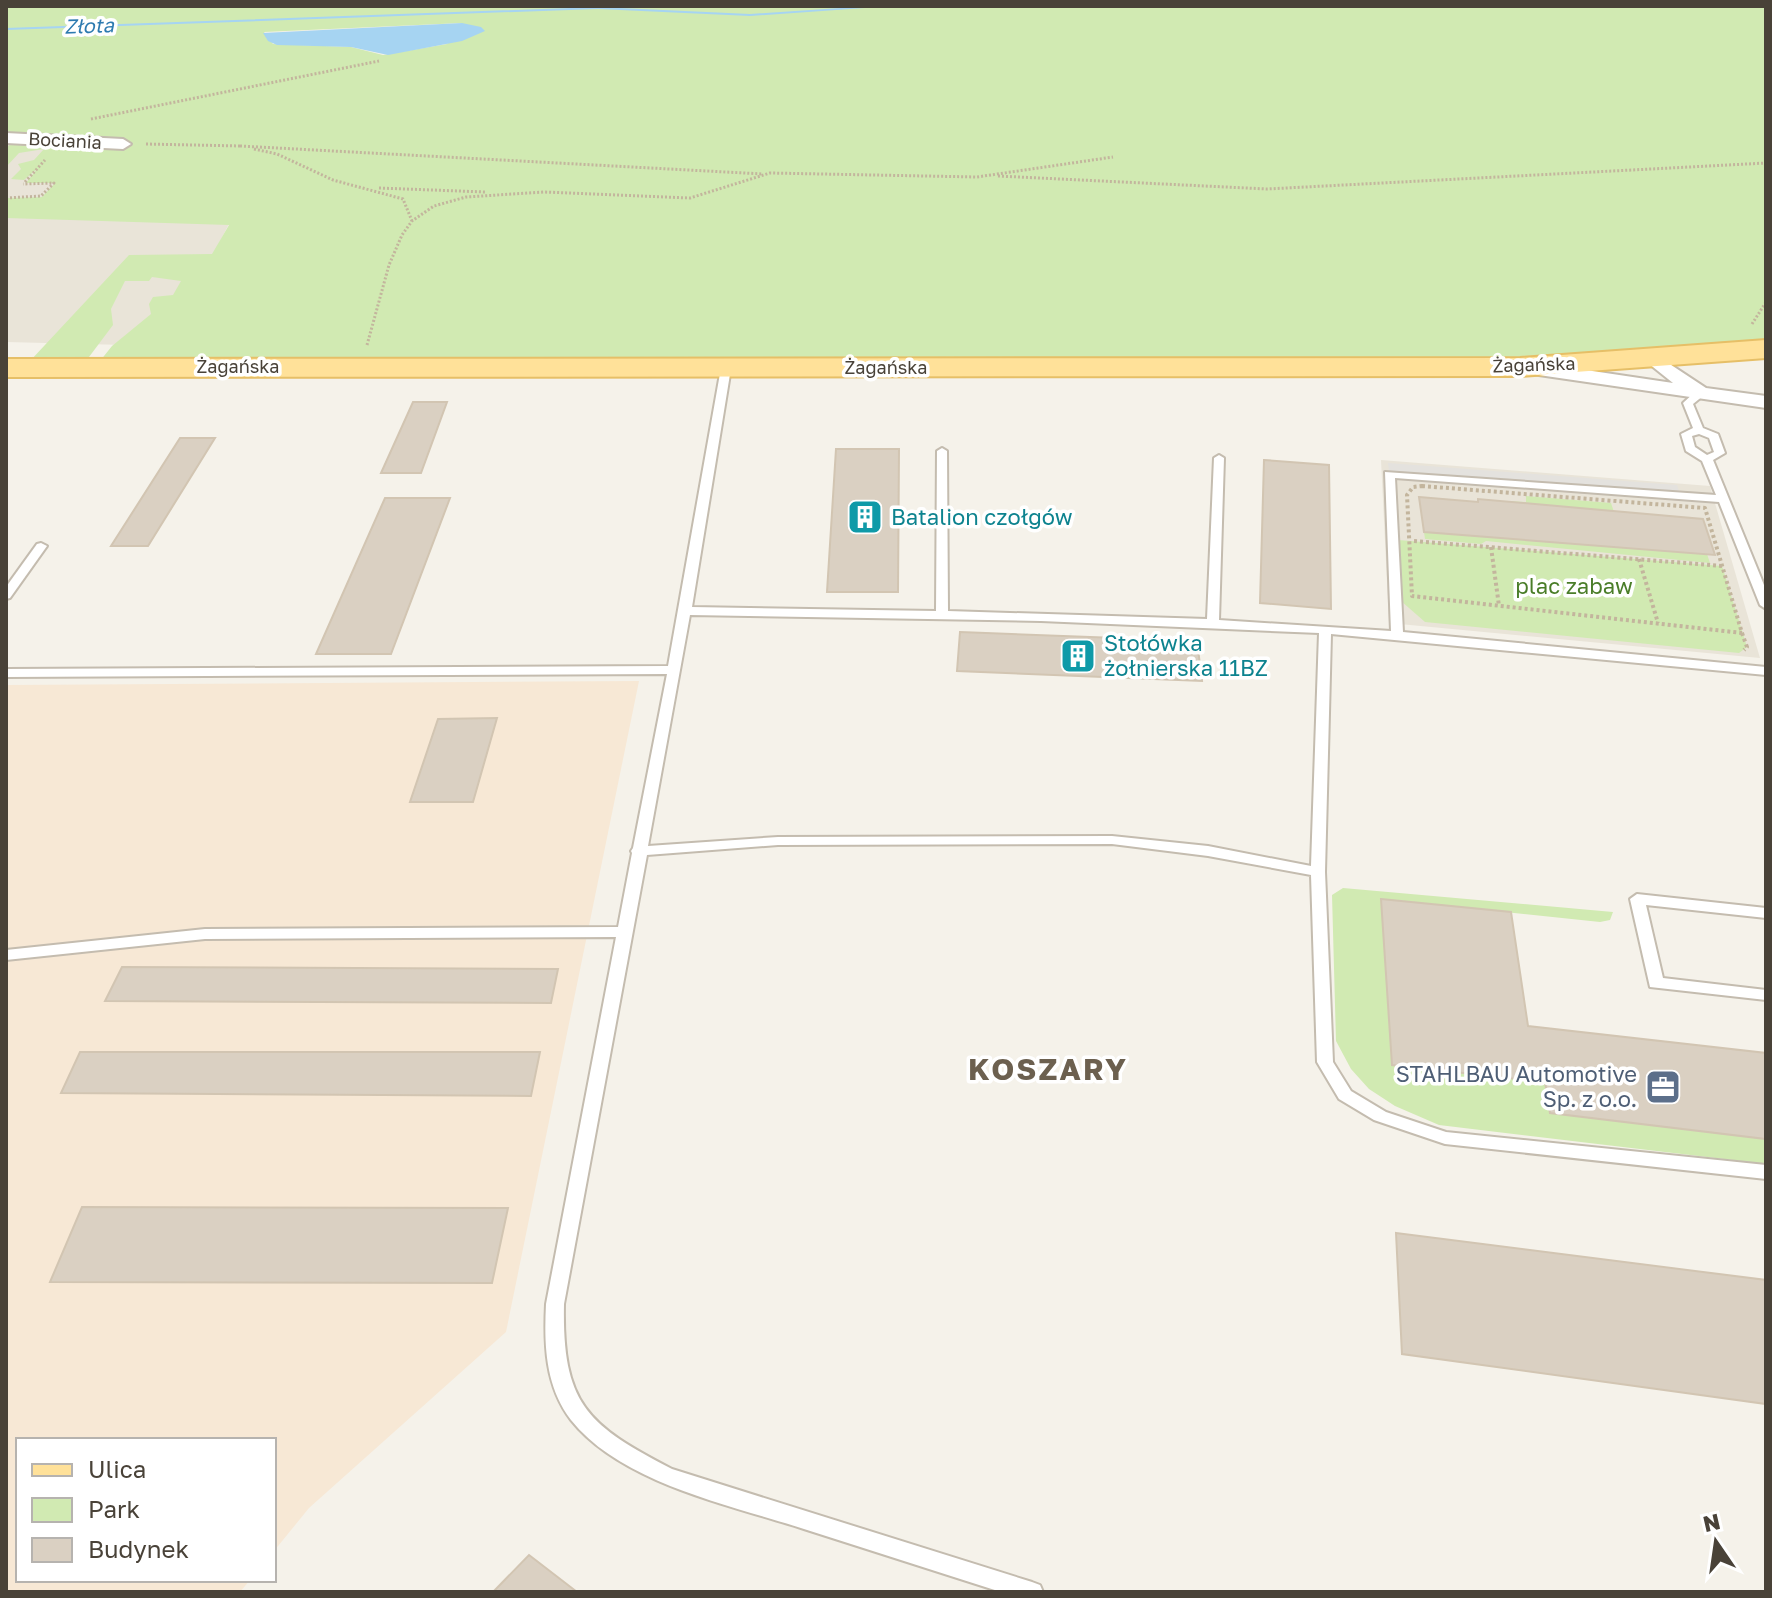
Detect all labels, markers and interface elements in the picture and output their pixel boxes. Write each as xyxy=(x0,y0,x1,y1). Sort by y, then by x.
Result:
water label: Złota xyxy=(64,12,115,38)
street label: Bociania xyxy=(28,127,102,153)
street label: Żagańska xyxy=(1492,352,1576,376)
street label: Żagańska xyxy=(197,355,279,377)
street label: Żagańska xyxy=(845,356,927,378)
building icon: Batalion czołgów xyxy=(846,498,884,536)
place label: Batalion czołgów xyxy=(891,503,1073,530)
park label: plac zabaw xyxy=(1515,572,1633,599)
place label: Stołówka żołnierska 11BZ xyxy=(1104,629,1268,681)
building icon: Stołówka żołnierska 11BZ xyxy=(1059,637,1097,675)
district label: KOSZARY xyxy=(968,1051,1128,1087)
place label: STAHLBAU Automotive Sp. z o.o. xyxy=(1396,1060,1637,1112)
office icon: STAHLBAU Automotive Sp. z o.o. xyxy=(1644,1068,1682,1106)
legend xyxy=(16,1438,276,1582)
text: Ulica xyxy=(88,1454,146,1483)
text: Park xyxy=(88,1494,140,1523)
north arrow xyxy=(1676,1502,1756,1582)
text: N xyxy=(1700,1507,1723,1537)
text: Budynek xyxy=(88,1534,189,1563)

